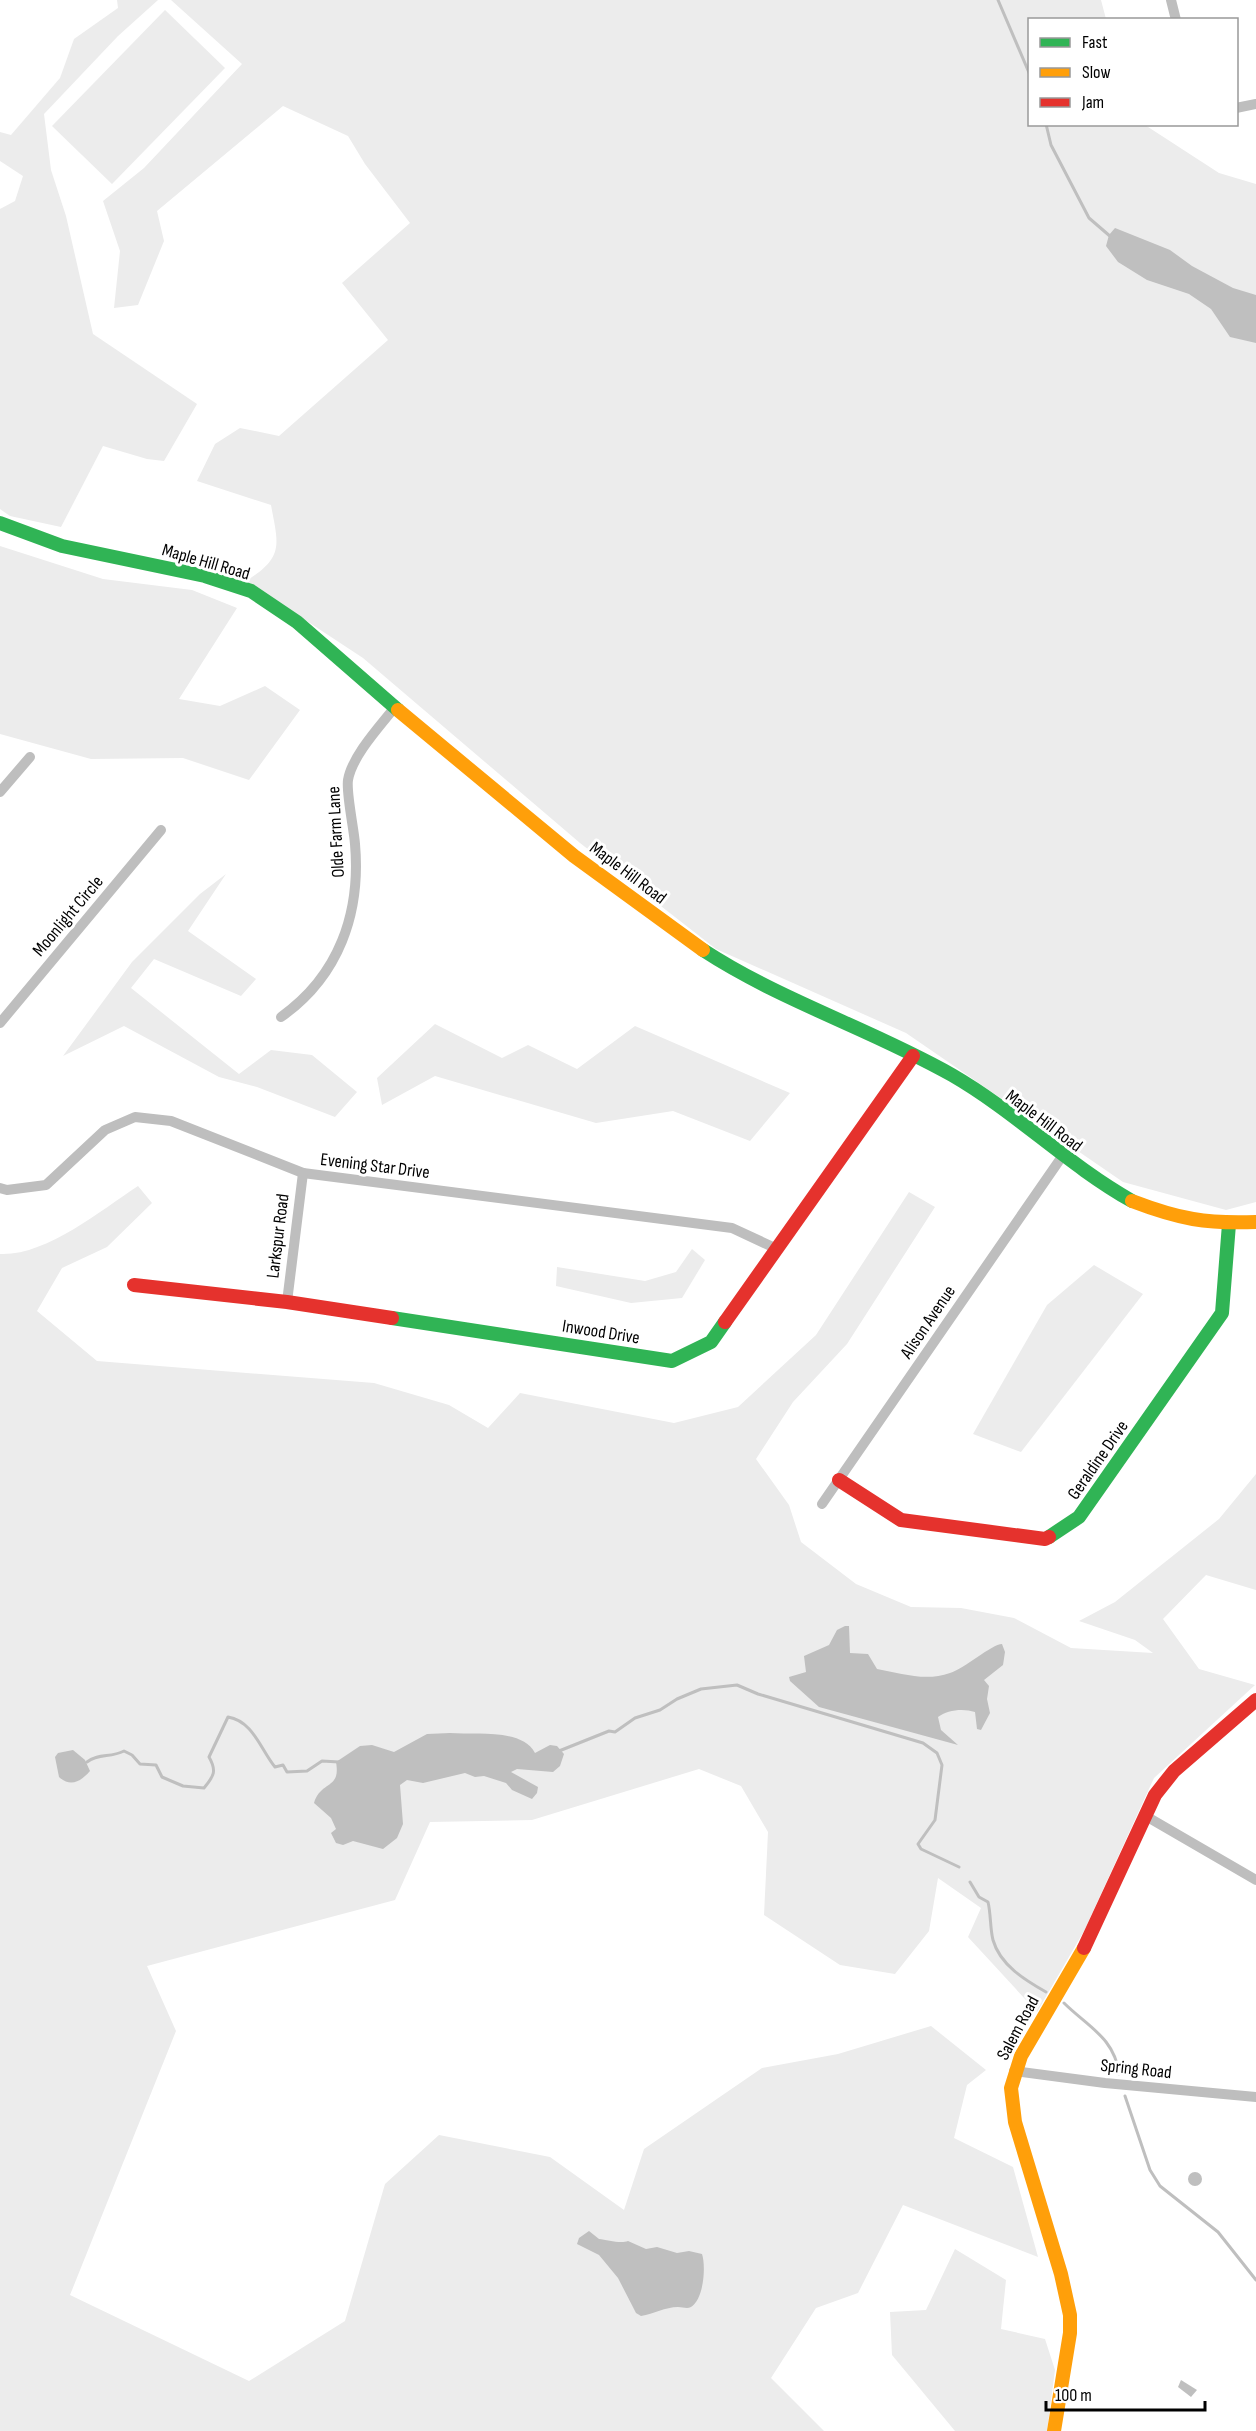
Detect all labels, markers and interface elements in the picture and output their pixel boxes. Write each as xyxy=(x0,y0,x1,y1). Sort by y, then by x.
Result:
legend xyxy=(1028,18,1238,126)
text: Fast xyxy=(1082,32,1108,53)
text: Slow xyxy=(1082,62,1111,83)
text: Jam xyxy=(1081,92,1104,113)
street label: Maple Hill Road xyxy=(160,539,252,585)
street label: Olde Farm Lane xyxy=(323,786,349,878)
street label: Maple Hill Road xyxy=(586,837,670,909)
street label: Moonlight Circle xyxy=(28,872,108,960)
street label: Maple Hill Road xyxy=(1002,1085,1086,1157)
street label: Evening Star Drive xyxy=(319,1149,431,1183)
street label: Larkspur Road xyxy=(262,1193,294,1279)
street label: Alison Avenue xyxy=(895,1282,960,1363)
street label: Inwood Drive xyxy=(561,1316,641,1348)
street label: Geraldine Drive xyxy=(1063,1417,1133,1503)
street label: Salem Road xyxy=(992,1992,1044,2064)
street label: Spring Road xyxy=(1099,2055,1173,2083)
scale bar xyxy=(1046,2374,1205,2412)
text: 100 m xyxy=(1055,2385,1092,2406)

